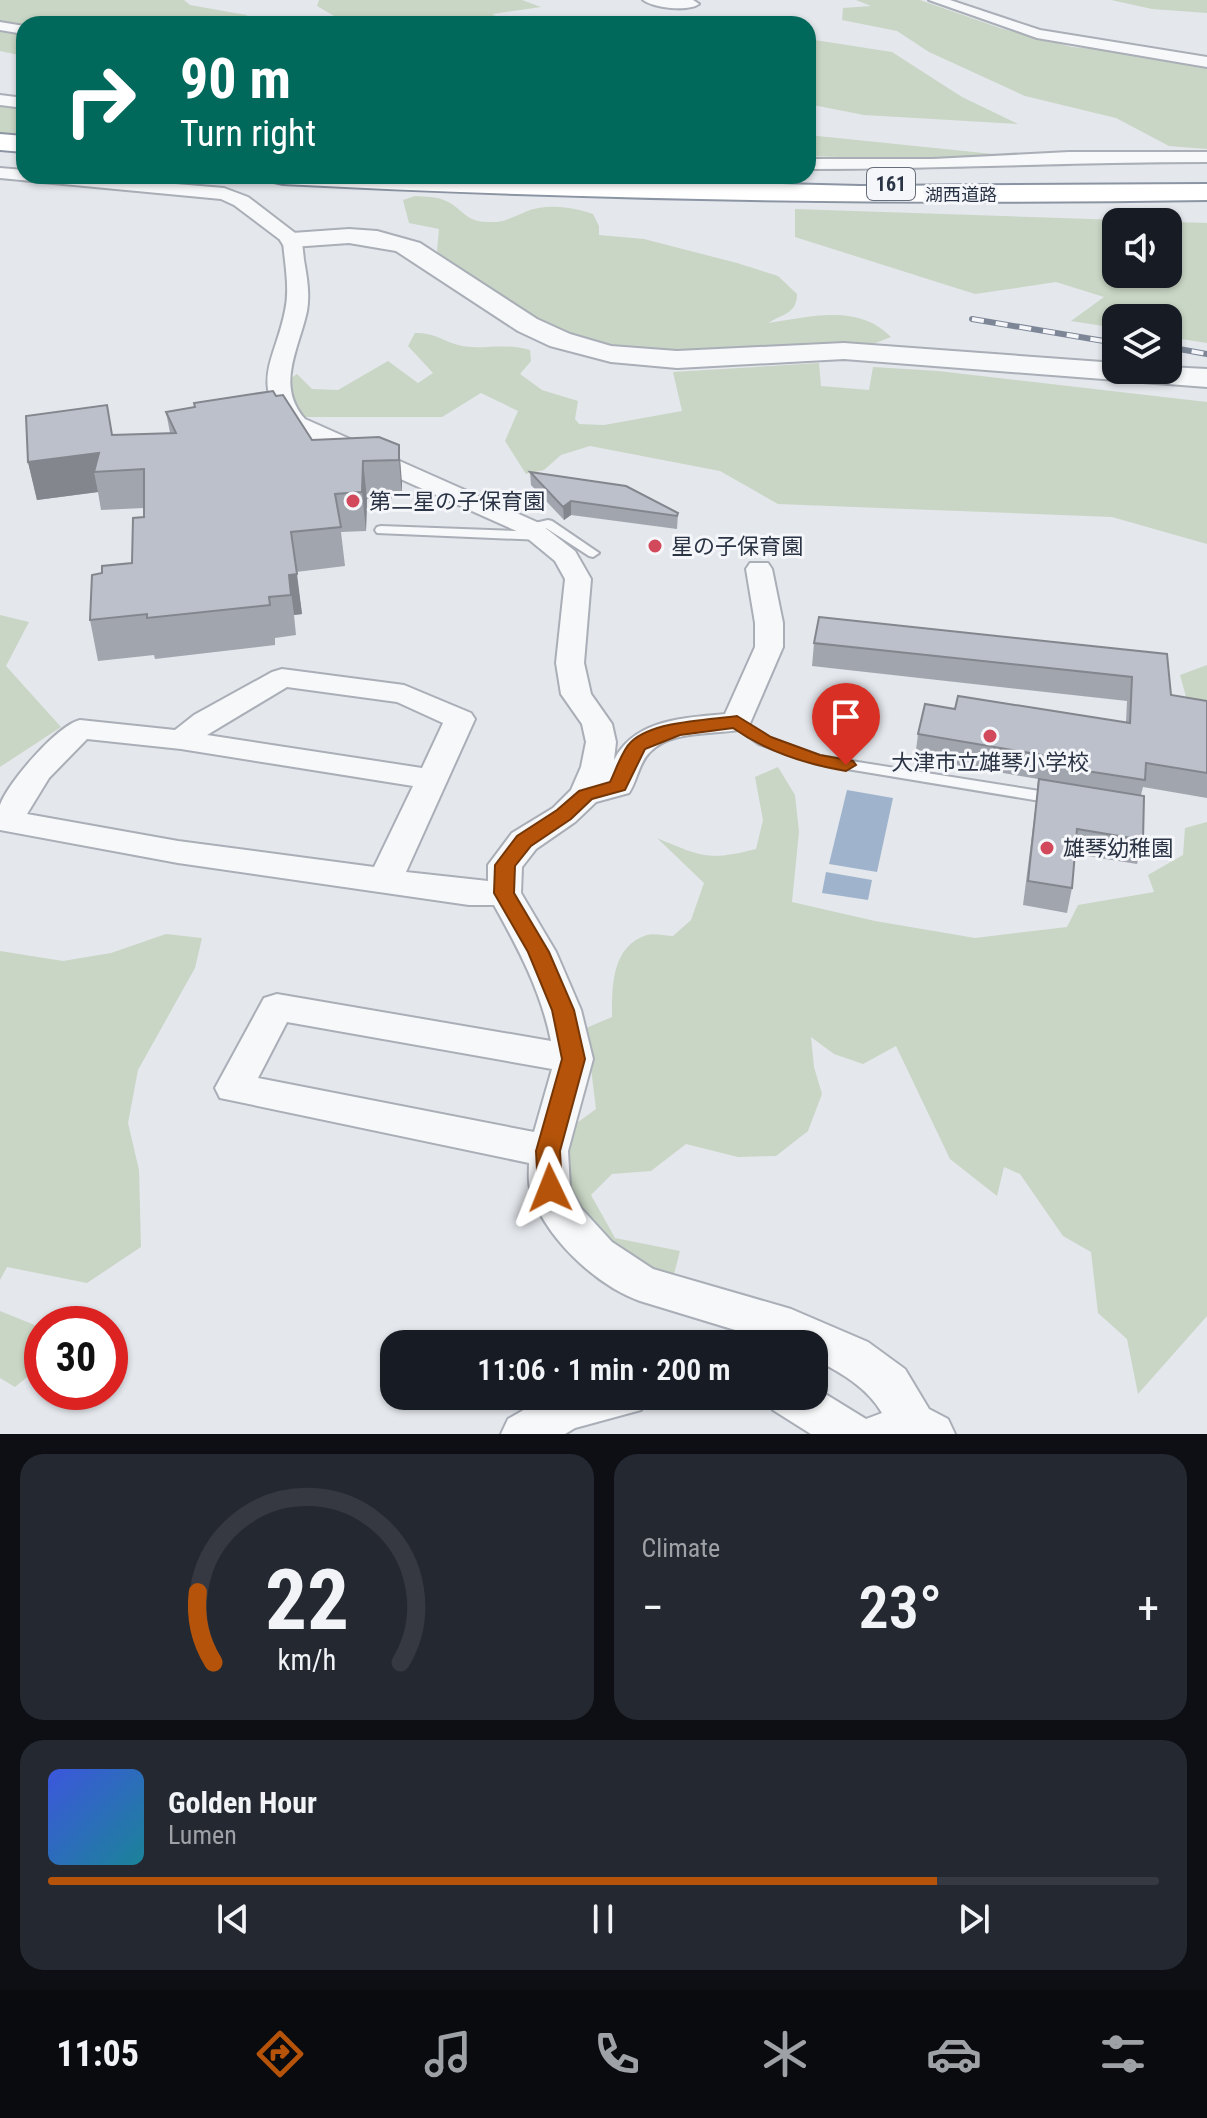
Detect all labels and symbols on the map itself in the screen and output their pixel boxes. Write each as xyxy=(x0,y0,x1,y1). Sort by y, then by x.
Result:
road number: 161 xyxy=(867,168,915,200)
street label: 湖西道路 xyxy=(925,184,997,205)
place label: 第二星の子保育園 xyxy=(369,489,545,514)
marker: 第二星の子保育園 xyxy=(344,492,362,510)
place label: 星の子保育園 xyxy=(671,534,803,559)
marker: 星の子保育園 xyxy=(646,537,664,555)
pin xyxy=(812,683,880,765)
marker: 大津市立雄琴小学校 xyxy=(981,727,999,745)
place label: 大津市立雄琴小学校 xyxy=(891,750,1089,775)
place label: 雄琴幼稚園 xyxy=(1063,836,1173,861)
marker: 雄琴幼稚園 xyxy=(1038,839,1056,857)
position arrow xyxy=(508,1146,592,1230)
speed limit sign: 30 xyxy=(24,1306,128,1410)

